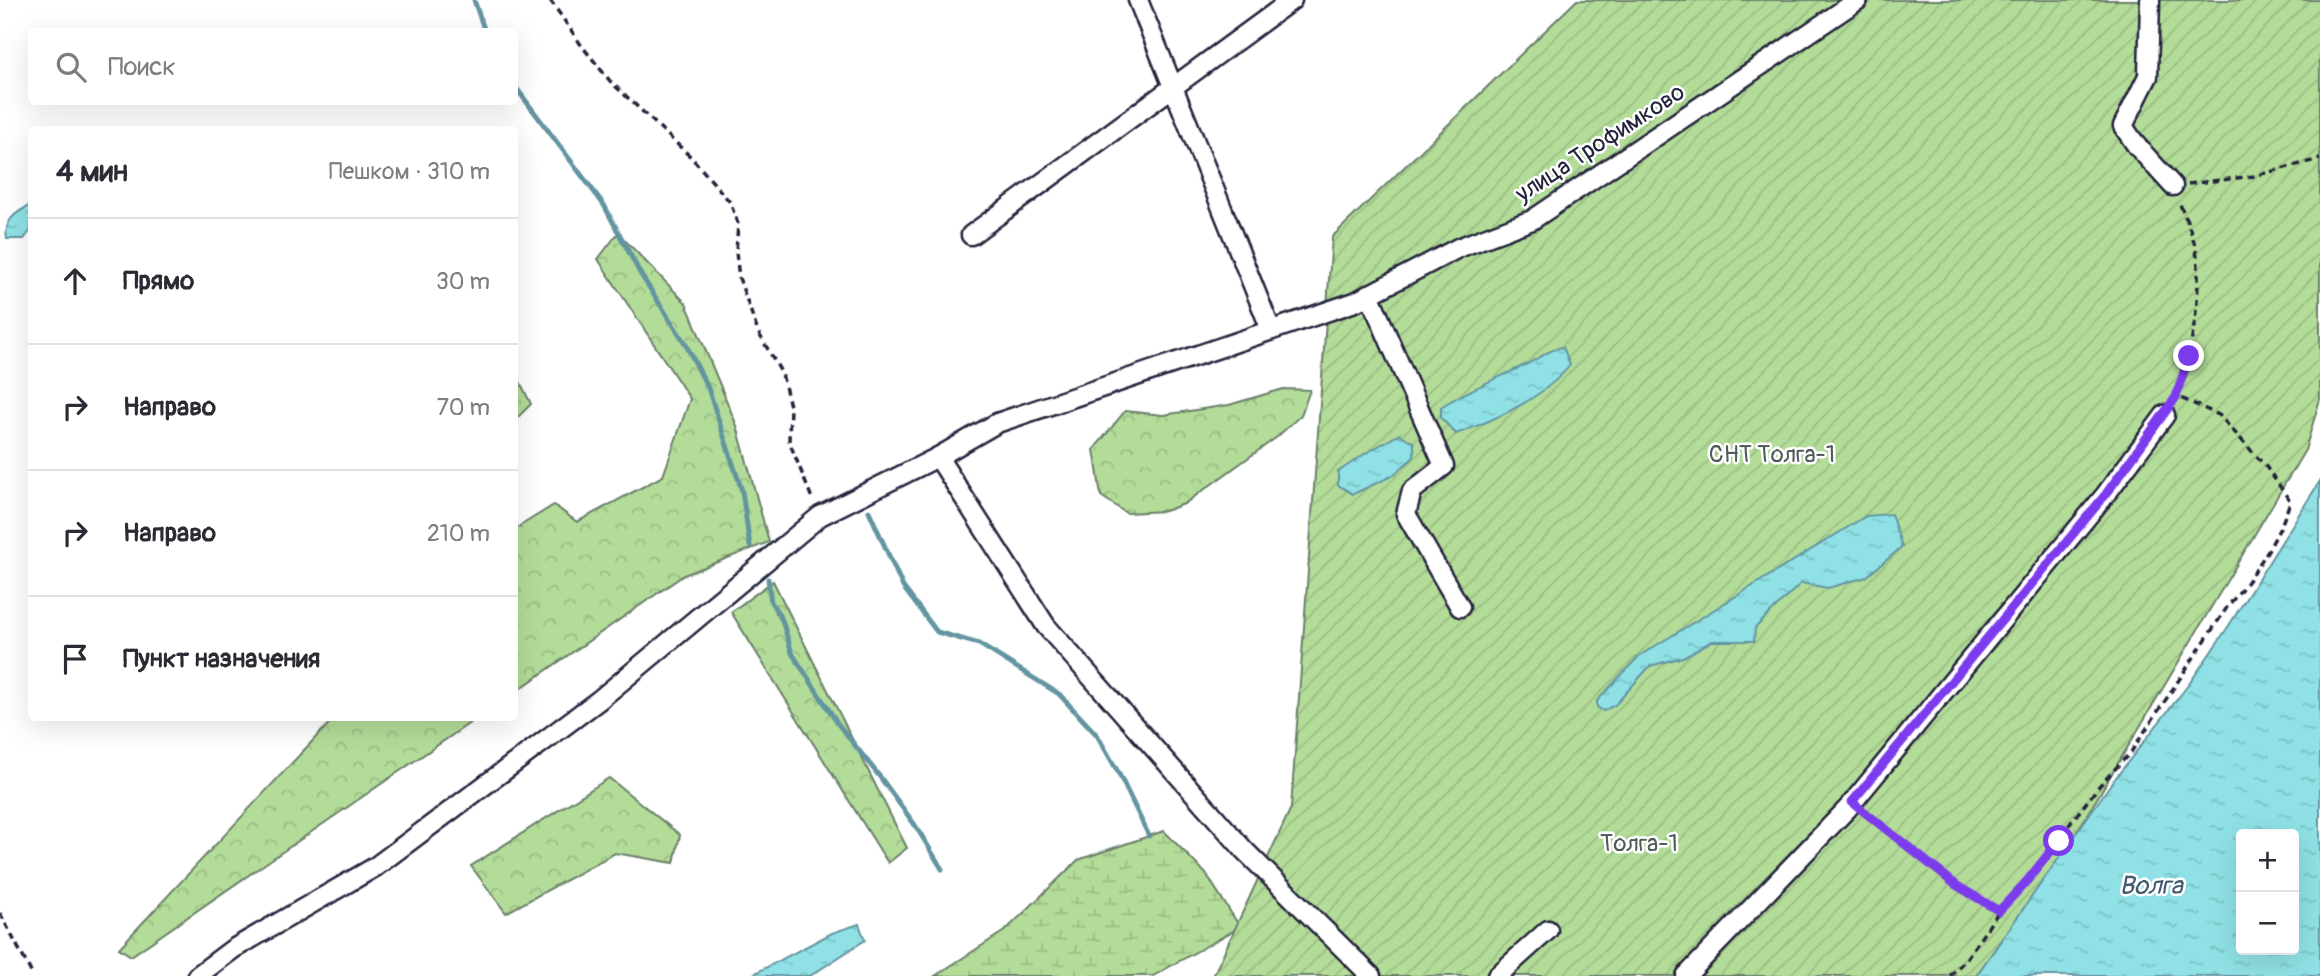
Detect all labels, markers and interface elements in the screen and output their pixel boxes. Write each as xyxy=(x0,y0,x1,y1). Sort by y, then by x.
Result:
search box xyxy=(28,28,518,105)
icon: search xyxy=(52,48,90,86)
text: Поиск xyxy=(108,51,176,83)
street label: улица Трофимково xyxy=(1509,77,1690,209)
text: 4 мин xyxy=(56,153,128,190)
text: Пешком · 310 m xyxy=(329,157,490,186)
icon: ahead xyxy=(56,262,94,300)
text: Прямо xyxy=(123,265,194,297)
text: 30 m xyxy=(436,267,490,296)
route end xyxy=(2173,340,2204,371)
icon: right xyxy=(56,388,94,426)
text: Направо xyxy=(123,391,216,423)
text: 70 m xyxy=(437,393,490,422)
park label: СНТ Толга-1 xyxy=(1709,440,1835,469)
icon: right xyxy=(56,514,94,552)
text: Направо xyxy=(123,517,216,549)
text: 210 m xyxy=(427,519,490,548)
icon: arrive xyxy=(56,640,94,678)
text: Пункт назначения xyxy=(123,643,320,675)
route start xyxy=(2043,825,2074,856)
park label: Толга-1 xyxy=(1600,829,1678,858)
map controls xyxy=(2236,829,2299,955)
button: + xyxy=(2236,829,2299,892)
water label: Волга xyxy=(2119,870,2185,902)
button: − xyxy=(2236,892,2299,955)

